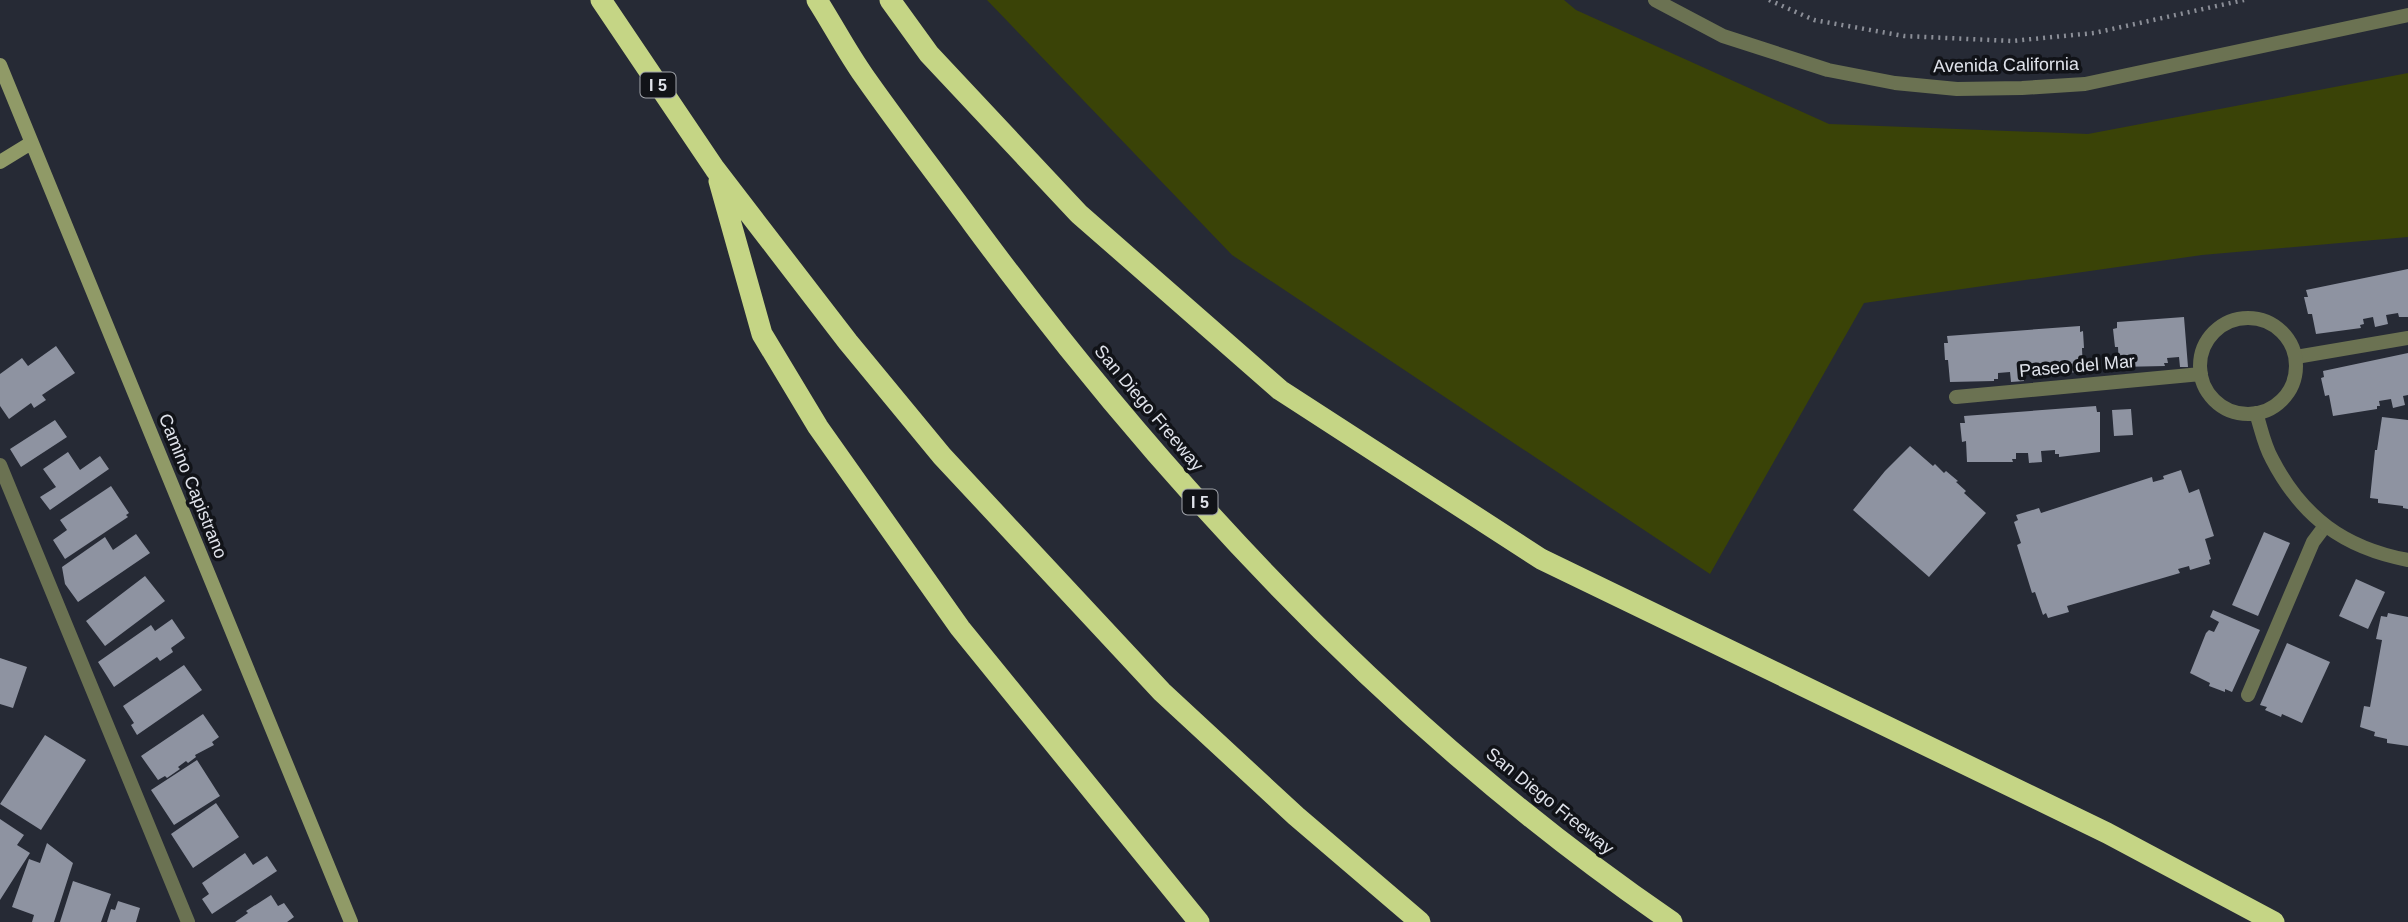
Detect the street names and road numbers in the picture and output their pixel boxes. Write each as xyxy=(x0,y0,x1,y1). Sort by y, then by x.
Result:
street label: Avenida California xyxy=(1933,54,2080,76)
road number: I 5 xyxy=(640,72,676,97)
street label: San Diego Freeway xyxy=(1091,341,1207,475)
street label: Paseo del Mar xyxy=(2018,351,2136,381)
street label: Camino Capistrano xyxy=(155,411,231,561)
road number: I 5 xyxy=(1182,489,1218,514)
street label: San Diego Freeway xyxy=(1482,743,1618,859)

